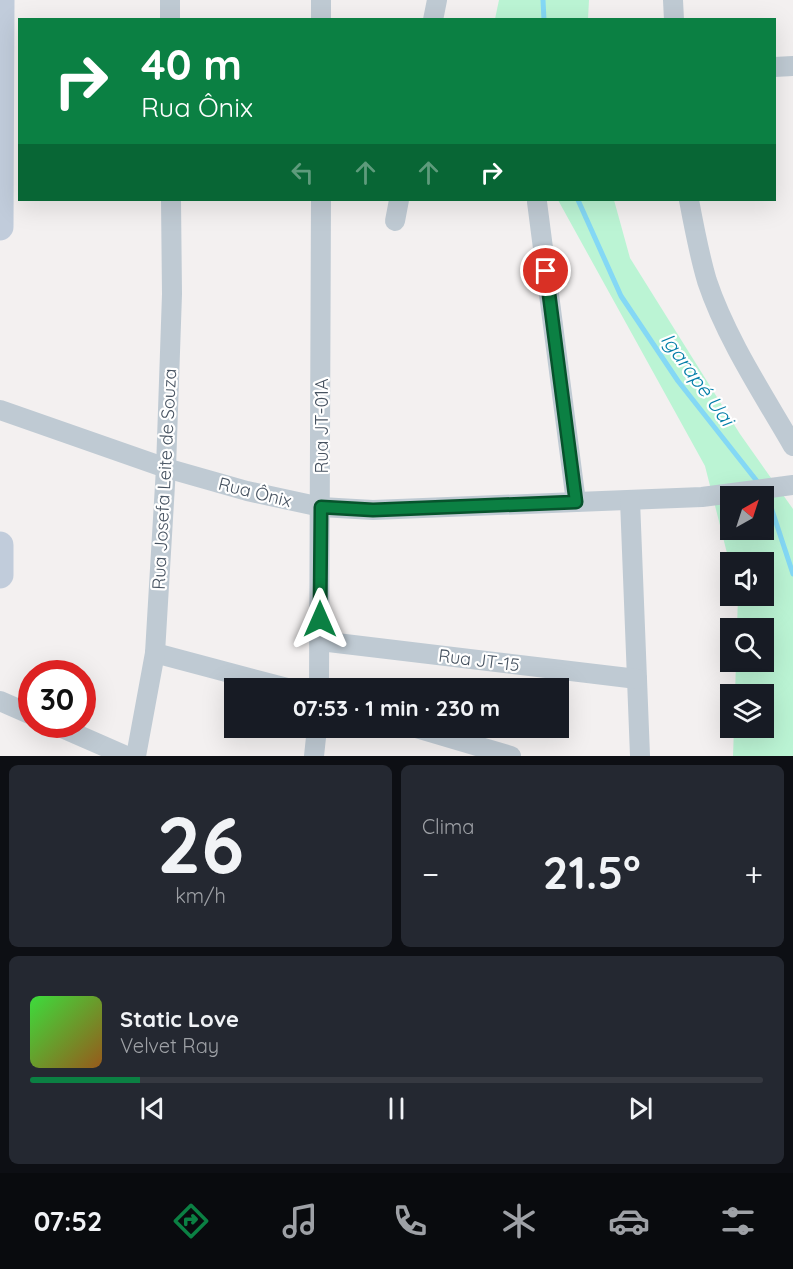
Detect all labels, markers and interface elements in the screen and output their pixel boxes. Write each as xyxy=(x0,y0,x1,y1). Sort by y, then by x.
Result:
text: 40 m xyxy=(141,38,242,91)
icon: right xyxy=(42,42,120,120)
text: Rua Ônix xyxy=(141,90,253,124)
icon: left xyxy=(286,156,319,189)
icon: ahead xyxy=(349,156,382,189)
icon: ahead xyxy=(412,156,445,189)
icon: right xyxy=(475,156,508,189)
pin xyxy=(520,245,571,296)
icon: arrive xyxy=(529,254,562,287)
water label: Igarapé Uai xyxy=(656,328,742,432)
street label: Rua Josefa Leite de Souza xyxy=(147,368,181,590)
street label: Rua JT-01A xyxy=(310,378,333,474)
street label: Rua Ônix xyxy=(216,472,294,512)
north arrow xyxy=(720,486,774,540)
map controls xyxy=(720,486,774,738)
button: sound xyxy=(720,552,774,606)
position arrow xyxy=(288,587,352,651)
button: search xyxy=(720,618,774,672)
street label: Rua JT-15 xyxy=(437,644,521,676)
speed limit sign: 30 xyxy=(18,660,96,738)
button: layers xyxy=(720,684,774,738)
text: 07:53 · 1 min · 230 m xyxy=(293,694,500,722)
text: 26 xyxy=(157,795,244,893)
text: Clima xyxy=(422,814,474,839)
text: 21.5° xyxy=(543,844,641,900)
text: − xyxy=(422,853,439,894)
text: + xyxy=(744,853,763,894)
text: km/h xyxy=(175,883,226,908)
text: Static Love xyxy=(120,1005,239,1033)
text: Velvet Ray xyxy=(120,1033,219,1058)
icon: previous xyxy=(136,1092,169,1125)
icon: pause xyxy=(380,1092,413,1125)
icon: next xyxy=(624,1092,657,1125)
icon: directions xyxy=(170,1200,212,1242)
icon: music xyxy=(279,1200,321,1242)
icon: phone xyxy=(389,1200,431,1242)
icon: climate xyxy=(498,1200,540,1242)
icon: car xyxy=(608,1200,650,1242)
icon: filters xyxy=(717,1200,759,1242)
text: 07:52 xyxy=(34,1204,102,1238)

